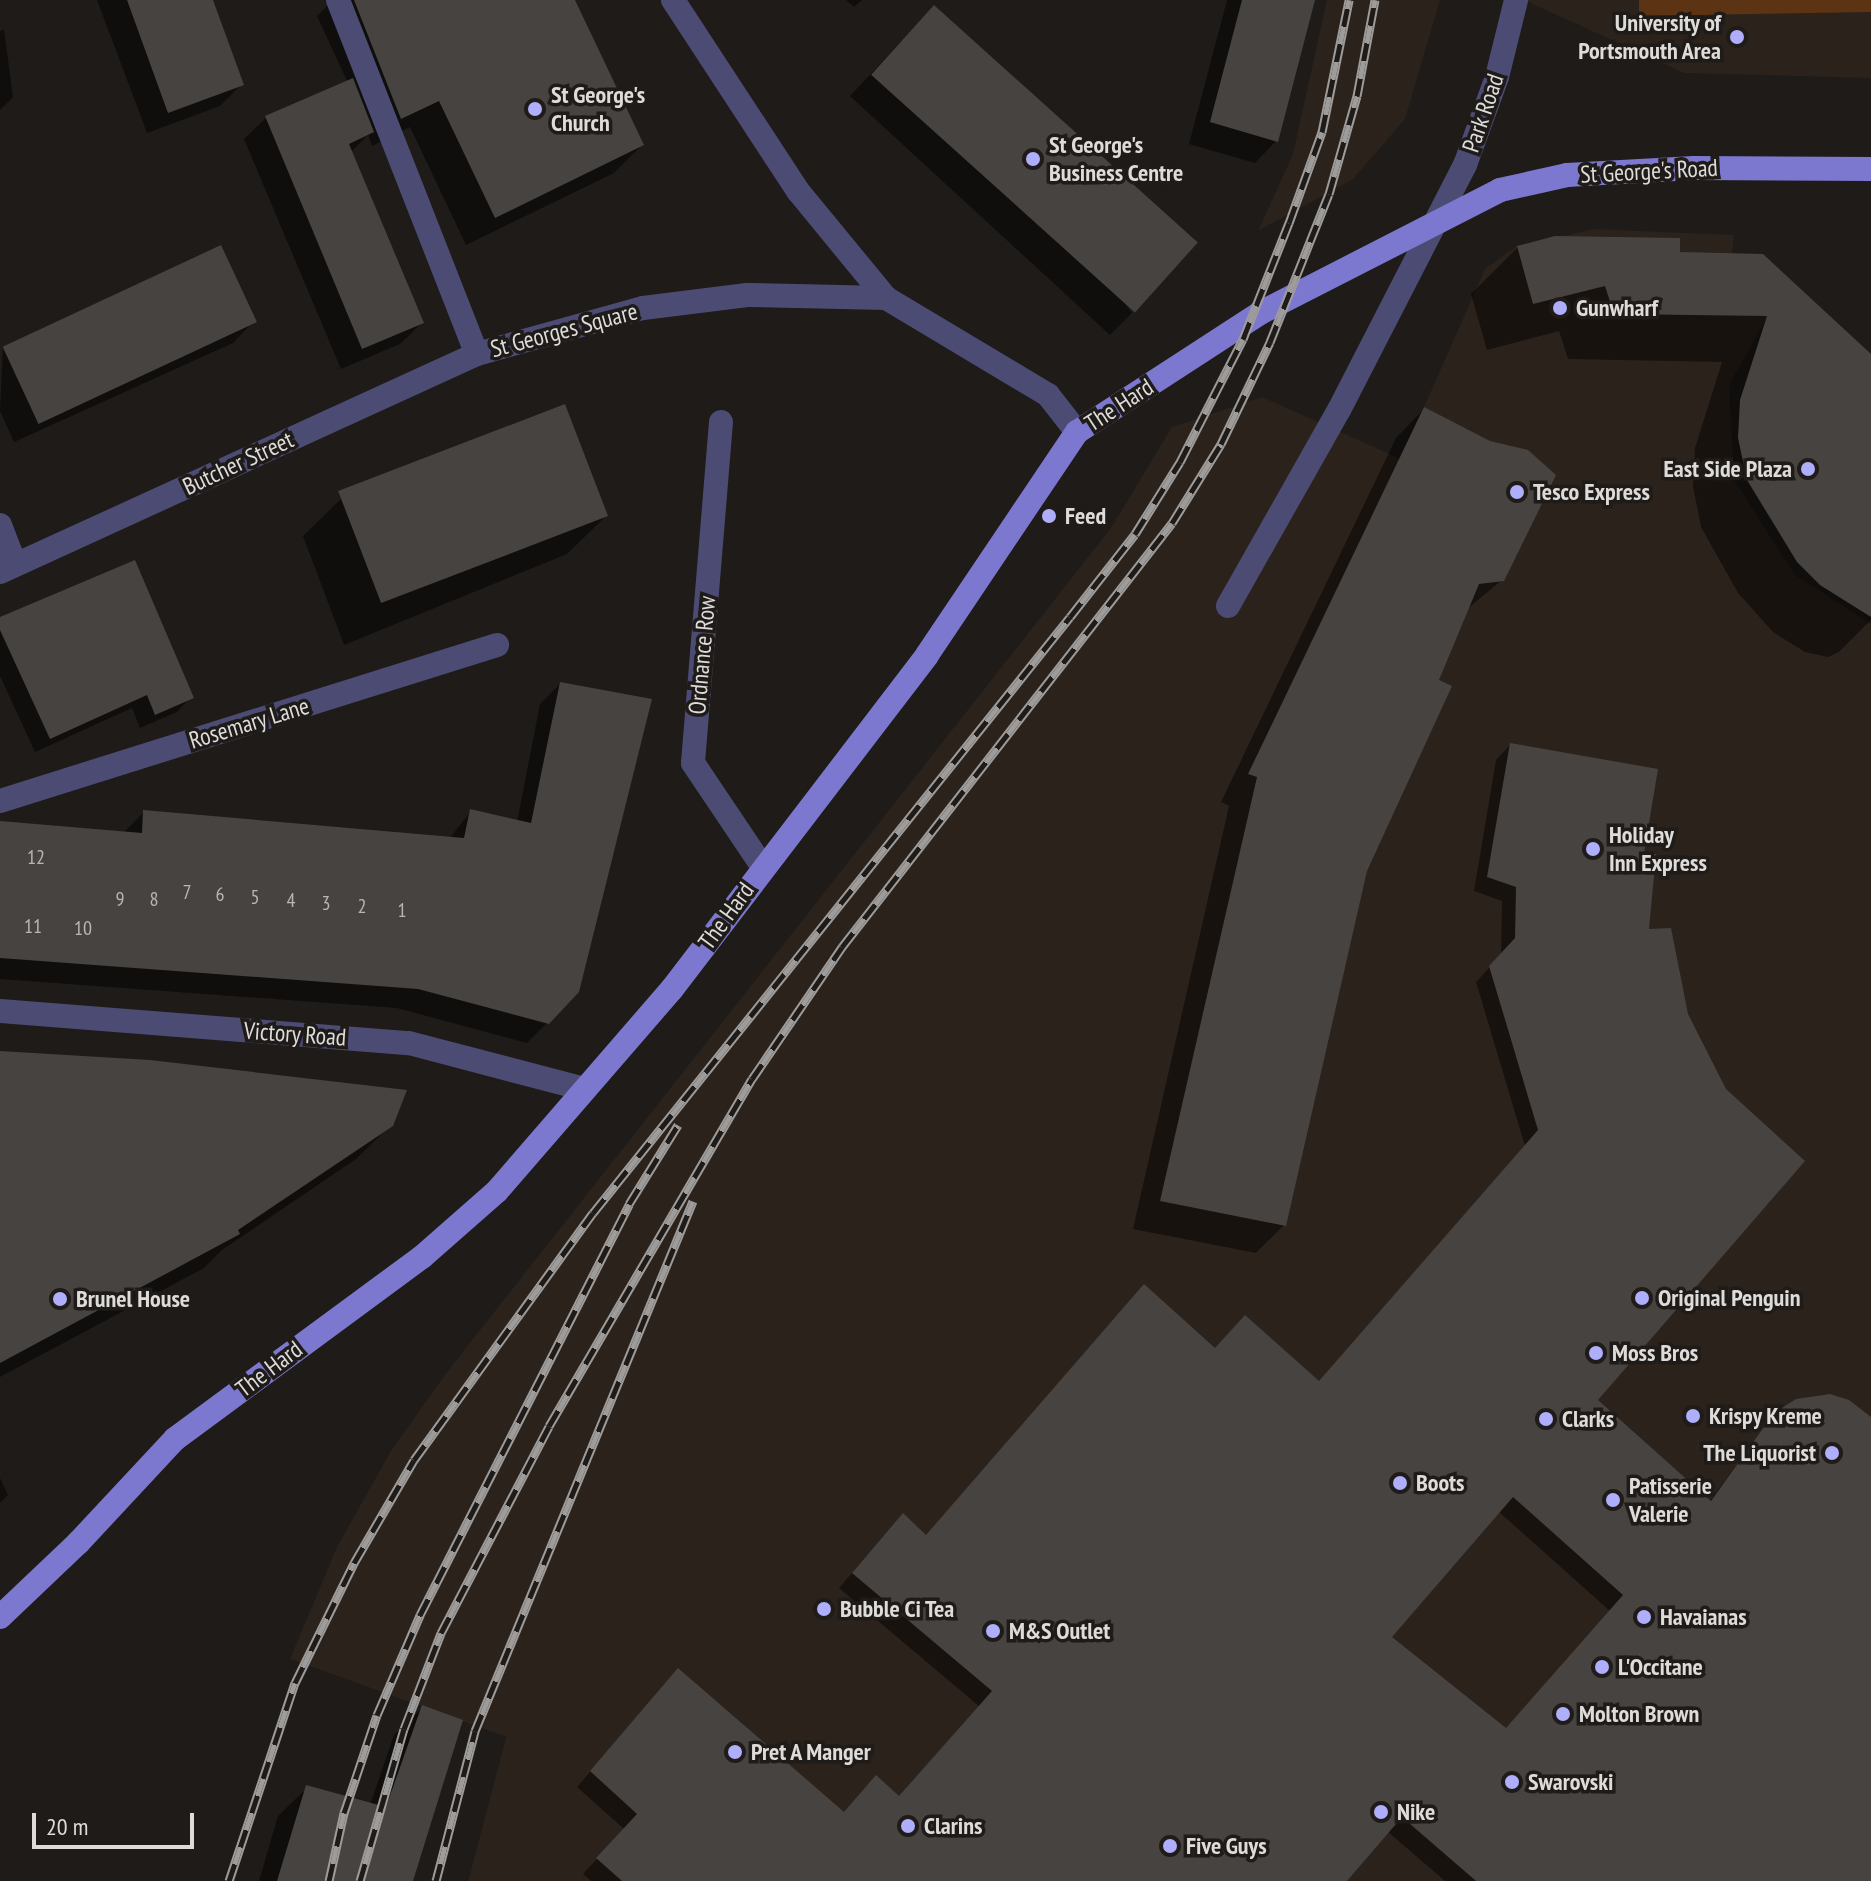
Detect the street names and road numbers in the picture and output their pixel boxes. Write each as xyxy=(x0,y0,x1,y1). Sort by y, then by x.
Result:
street label: Park Road xyxy=(1456,70,1510,156)
street label: St George's Road xyxy=(1580,153,1718,189)
street label: St Georges Square xyxy=(487,297,641,363)
street label: The Hard xyxy=(1079,372,1159,438)
street label: Butcher Street xyxy=(178,425,298,501)
street label: Ordnance Row xyxy=(682,595,722,715)
street label: Rosemary Lane xyxy=(185,691,313,755)
street label: The Hard xyxy=(692,877,760,955)
street label: Victory Road xyxy=(242,1016,348,1052)
street label: The Hard xyxy=(230,1335,308,1403)

